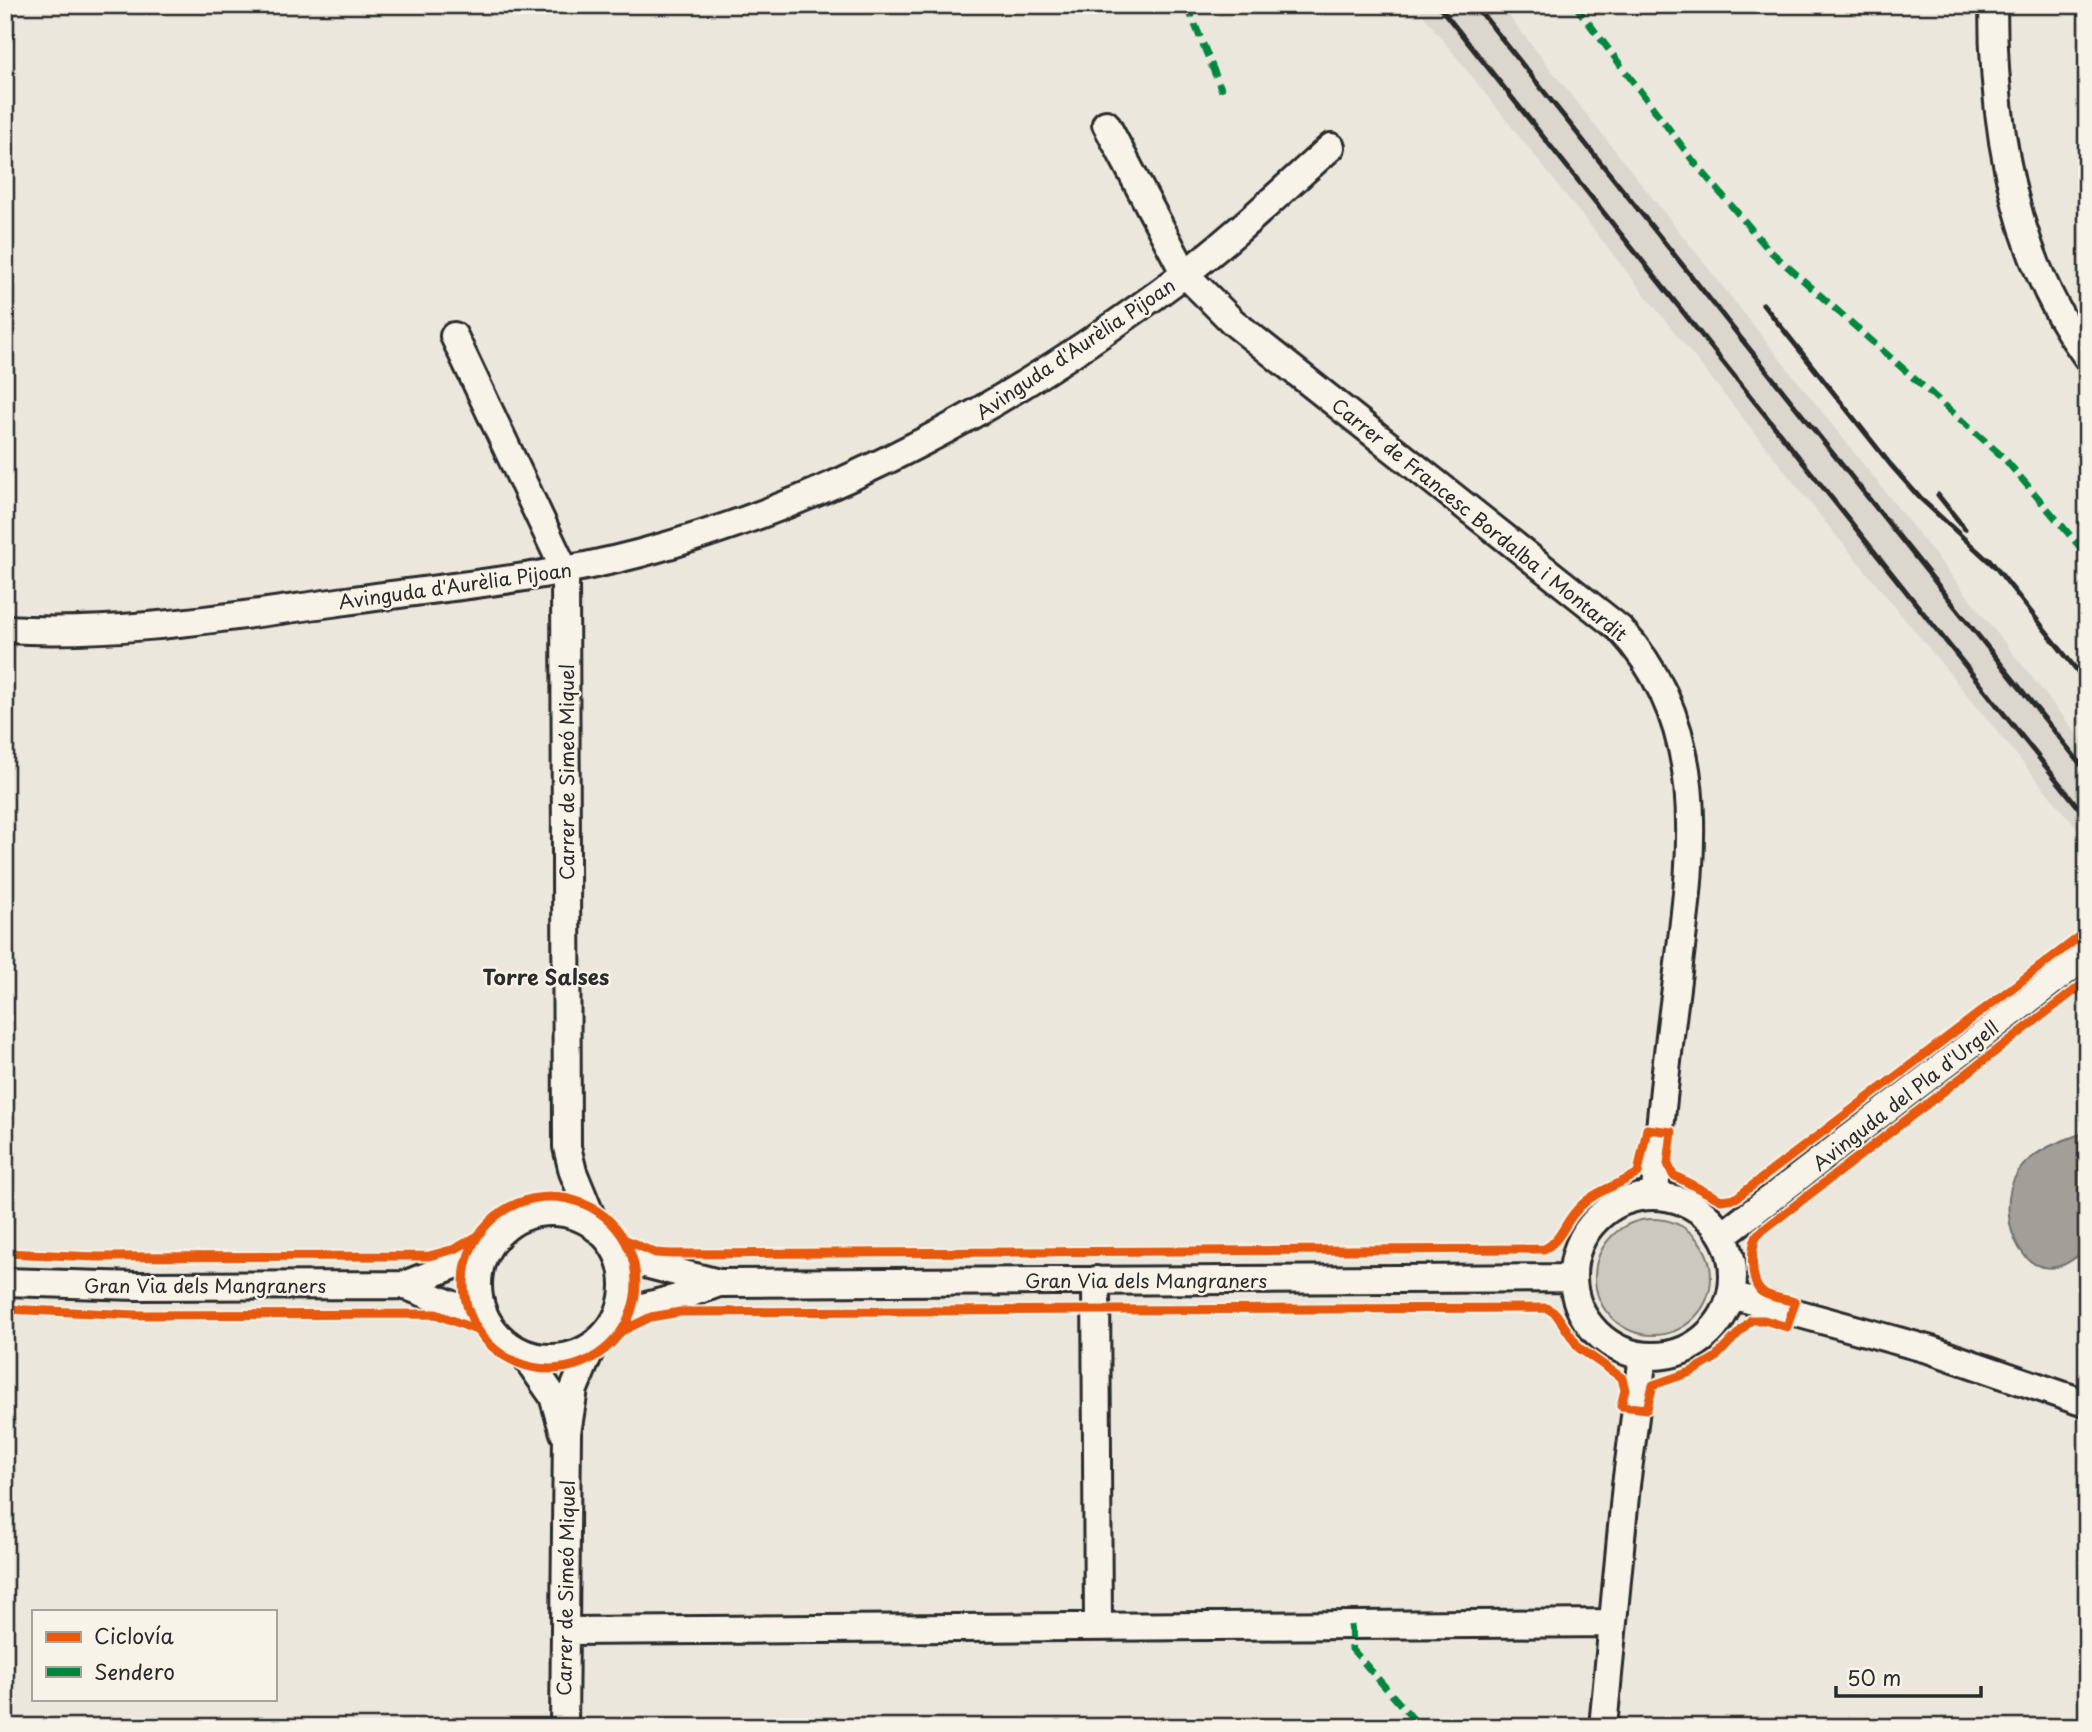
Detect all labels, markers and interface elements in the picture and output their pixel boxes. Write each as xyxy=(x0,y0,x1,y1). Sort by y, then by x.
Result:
street label: Avinguda d'Aurèlia Pijoan xyxy=(970,271,1180,425)
street label: Carrer de Francesc Bordalba i Montardit xyxy=(1326,391,1634,647)
street label: Avinguda d'Aurèlia Pijoan xyxy=(336,555,574,615)
street label: Carrer de Simeó Miquel xyxy=(552,664,580,880)
district label: Torre Salses xyxy=(483,960,609,992)
street label: Avinguda del Pla d'Urgell xyxy=(1806,1013,2004,1177)
street label: Gran Via dels Mangraners xyxy=(1025,1266,1267,1294)
street label: Gran Via dels Mangraners xyxy=(84,1271,326,1299)
street label: Carrer de Simeó Miquel xyxy=(549,1480,581,1696)
legend xyxy=(32,1610,276,1700)
text: Ciclovía xyxy=(94,1619,175,1651)
text: Sendero xyxy=(94,1655,175,1687)
scale bar xyxy=(1836,1655,1982,1699)
text: 50 m xyxy=(1847,1661,1901,1693)

